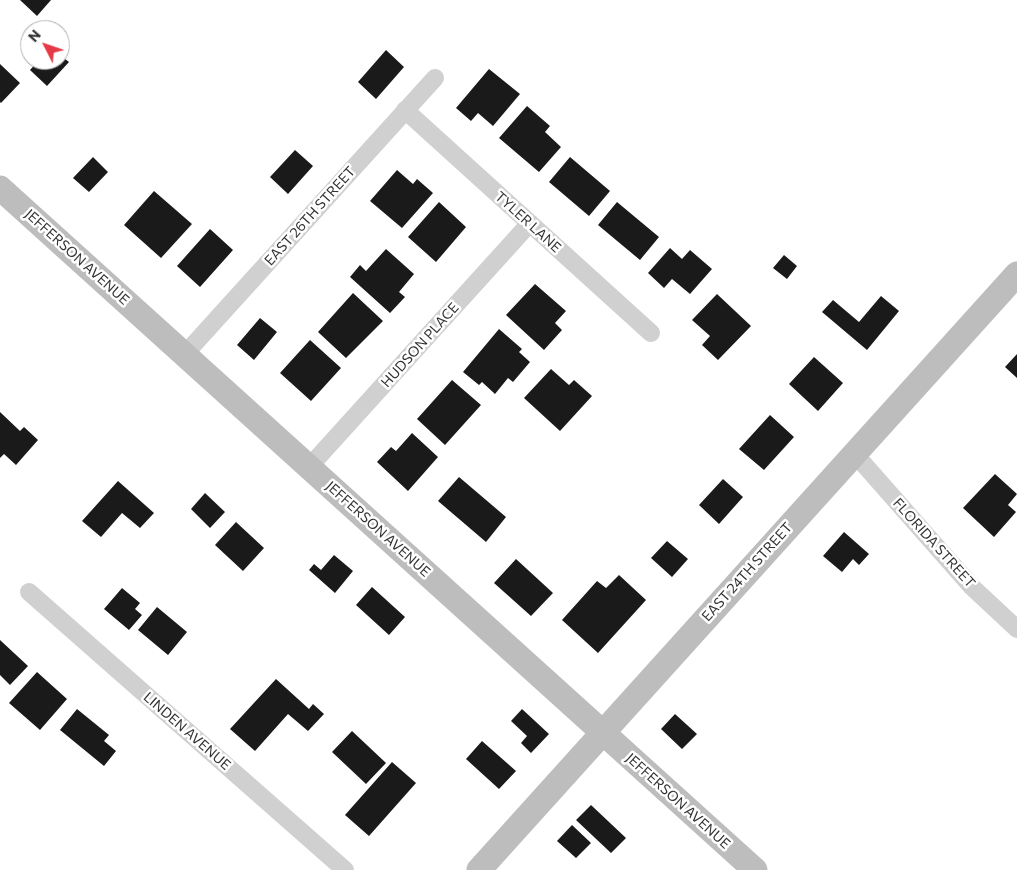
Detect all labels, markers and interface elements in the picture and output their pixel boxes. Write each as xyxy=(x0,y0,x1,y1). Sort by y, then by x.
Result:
north arrow xyxy=(20,20,70,70)
text: N xyxy=(24,26,44,45)
street label: EAST 26TH STREET xyxy=(261,163,359,269)
street label: TYLER LANE xyxy=(492,188,564,256)
street label: JEFFERSON AVENUE xyxy=(21,206,133,308)
street label: HUDSON PLACE xyxy=(378,299,462,391)
street label: JEFFERSON AVENUE xyxy=(322,478,434,580)
street label: FLORIDA STREET xyxy=(889,495,979,591)
street label: EAST 24TH STREET xyxy=(698,519,796,625)
street label: LINDEN AVENUE xyxy=(140,689,234,773)
street label: JEFFERSON AVENUE xyxy=(622,750,734,852)

